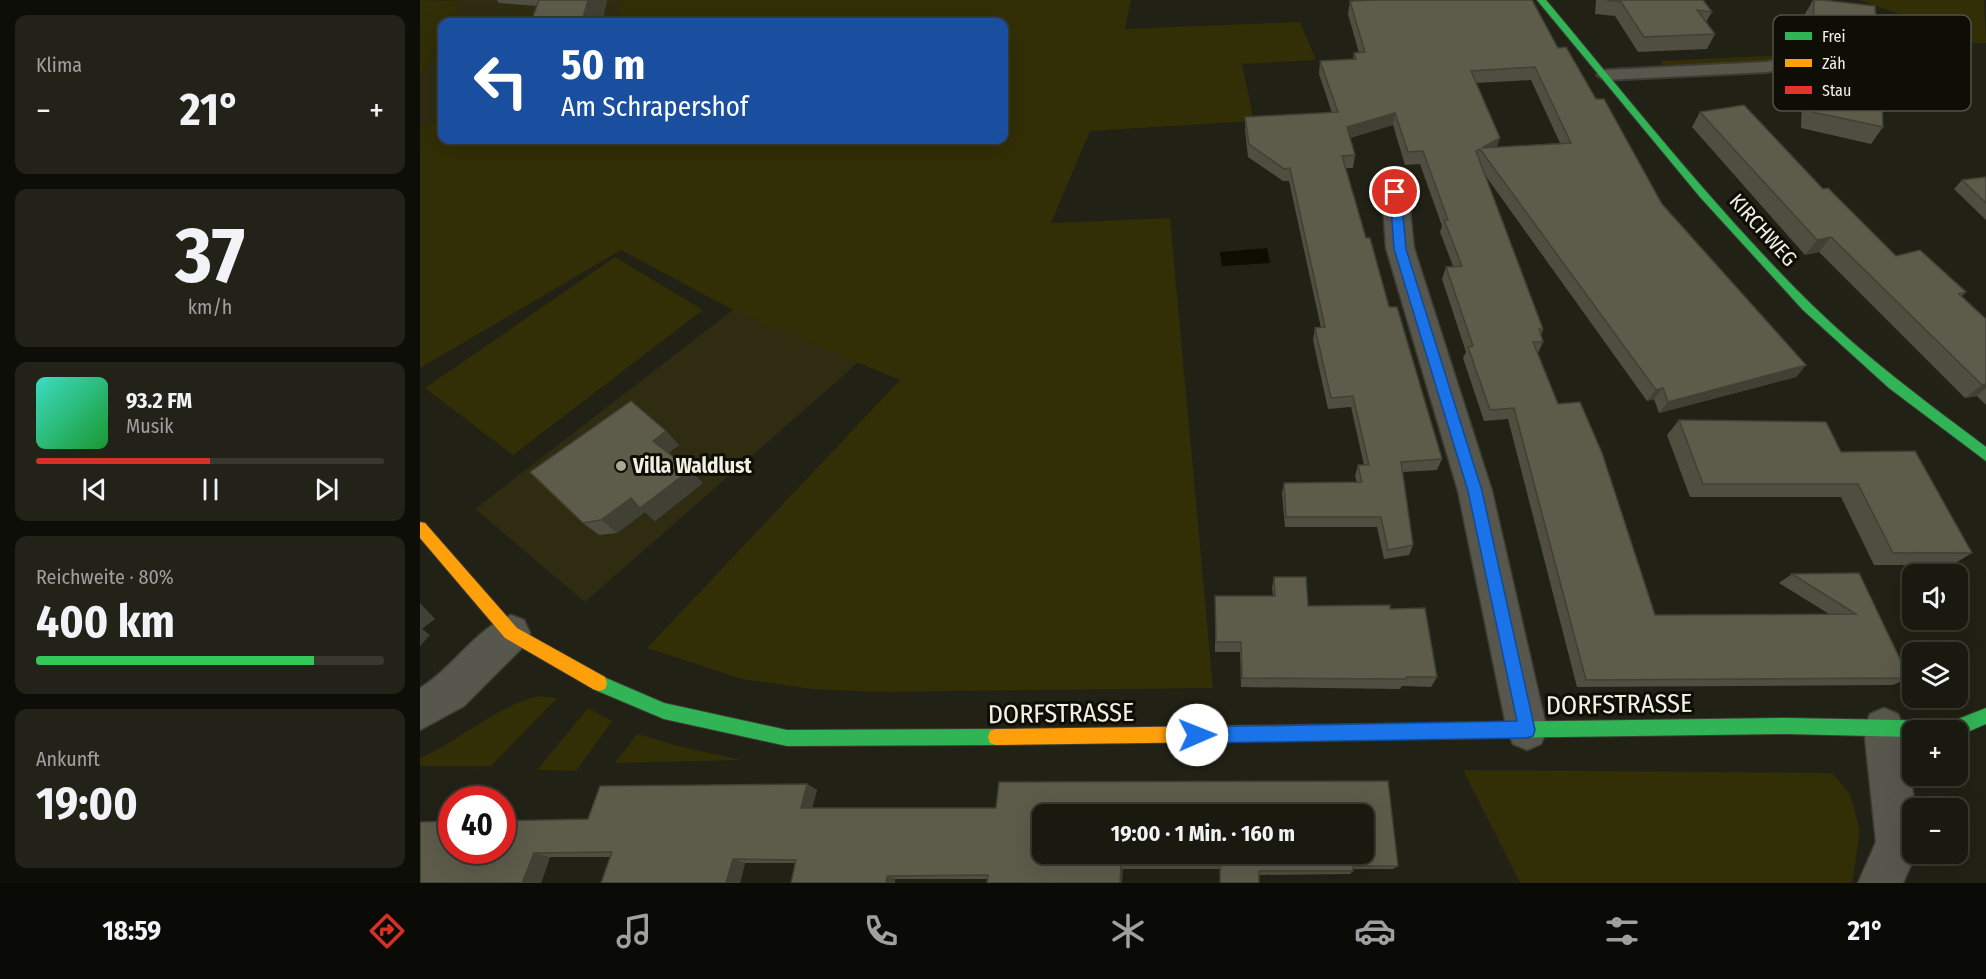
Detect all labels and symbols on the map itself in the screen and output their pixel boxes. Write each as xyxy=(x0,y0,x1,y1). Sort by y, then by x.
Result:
legend xyxy=(1773,15,1971,111)
text: Frei xyxy=(1822,27,1846,46)
text: Zäh xyxy=(1822,54,1846,73)
text: Stau xyxy=(1822,81,1851,100)
pin xyxy=(1369,166,1420,217)
street label: KIRCHWEG xyxy=(1724,188,1802,272)
place label: Villa Waldlust xyxy=(632,453,752,479)
marker: Villa Waldlust xyxy=(614,459,628,473)
street label: DORFSTRASSE xyxy=(1546,688,1692,721)
street label: DORFSTRASSE xyxy=(988,697,1134,730)
position arrow xyxy=(1165,703,1229,767)
speed limit sign: 40 xyxy=(438,786,516,864)

